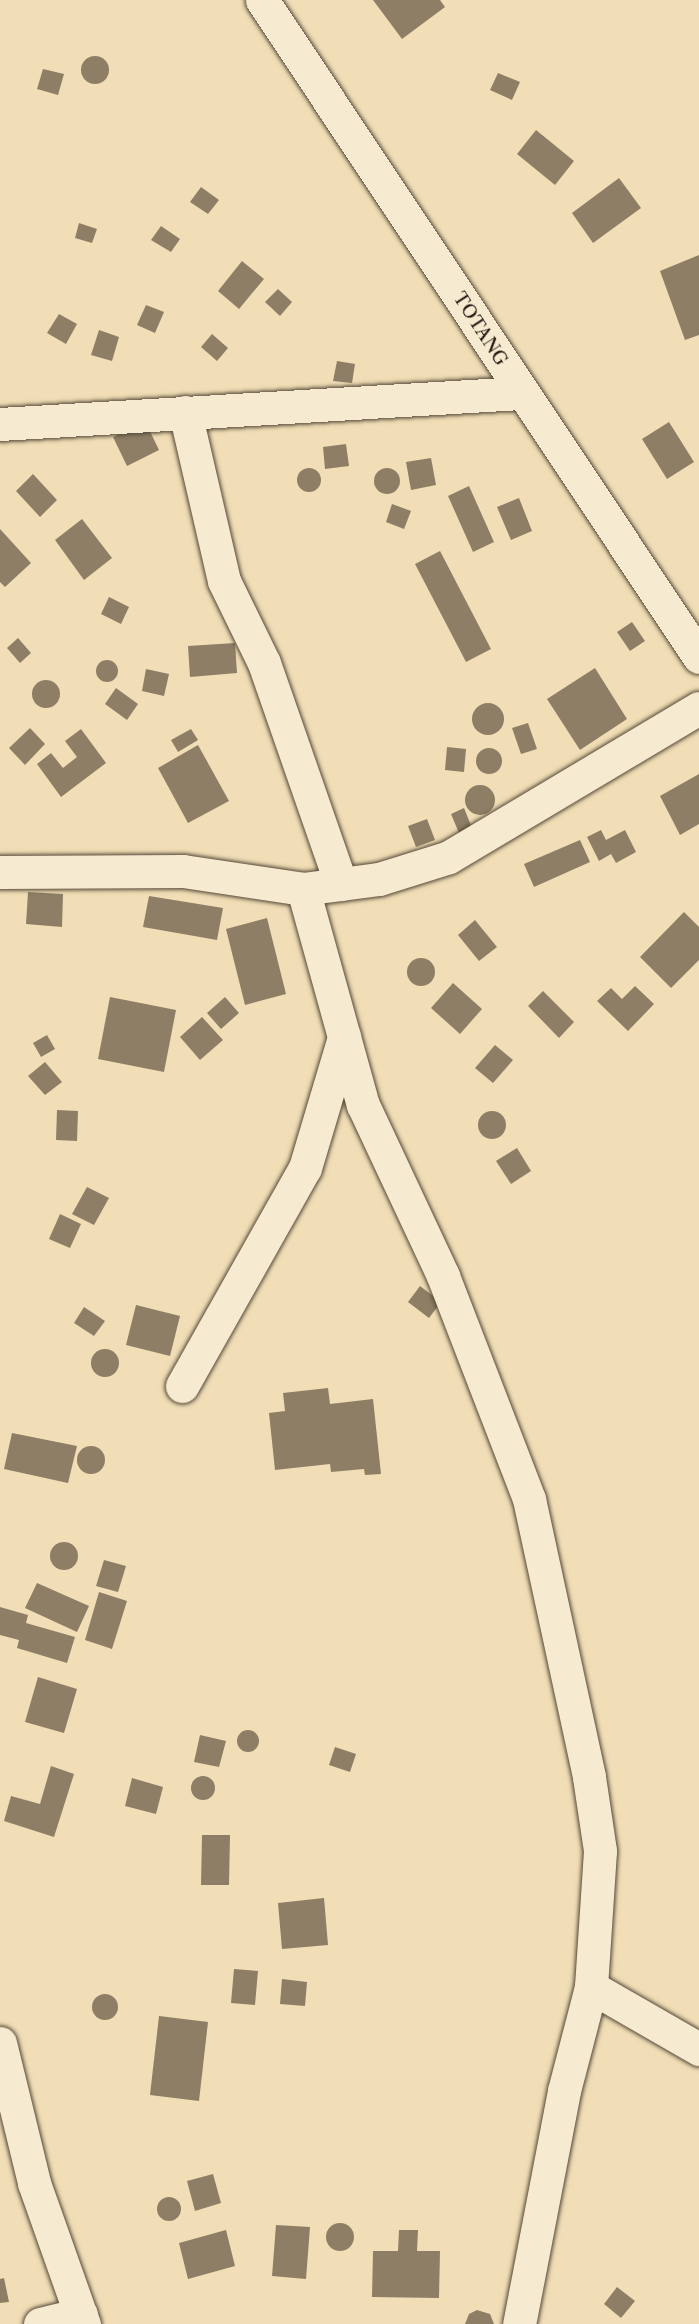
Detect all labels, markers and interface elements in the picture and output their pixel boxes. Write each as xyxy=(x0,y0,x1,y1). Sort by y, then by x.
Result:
street label: TOTANG xyxy=(448,288,512,370)

